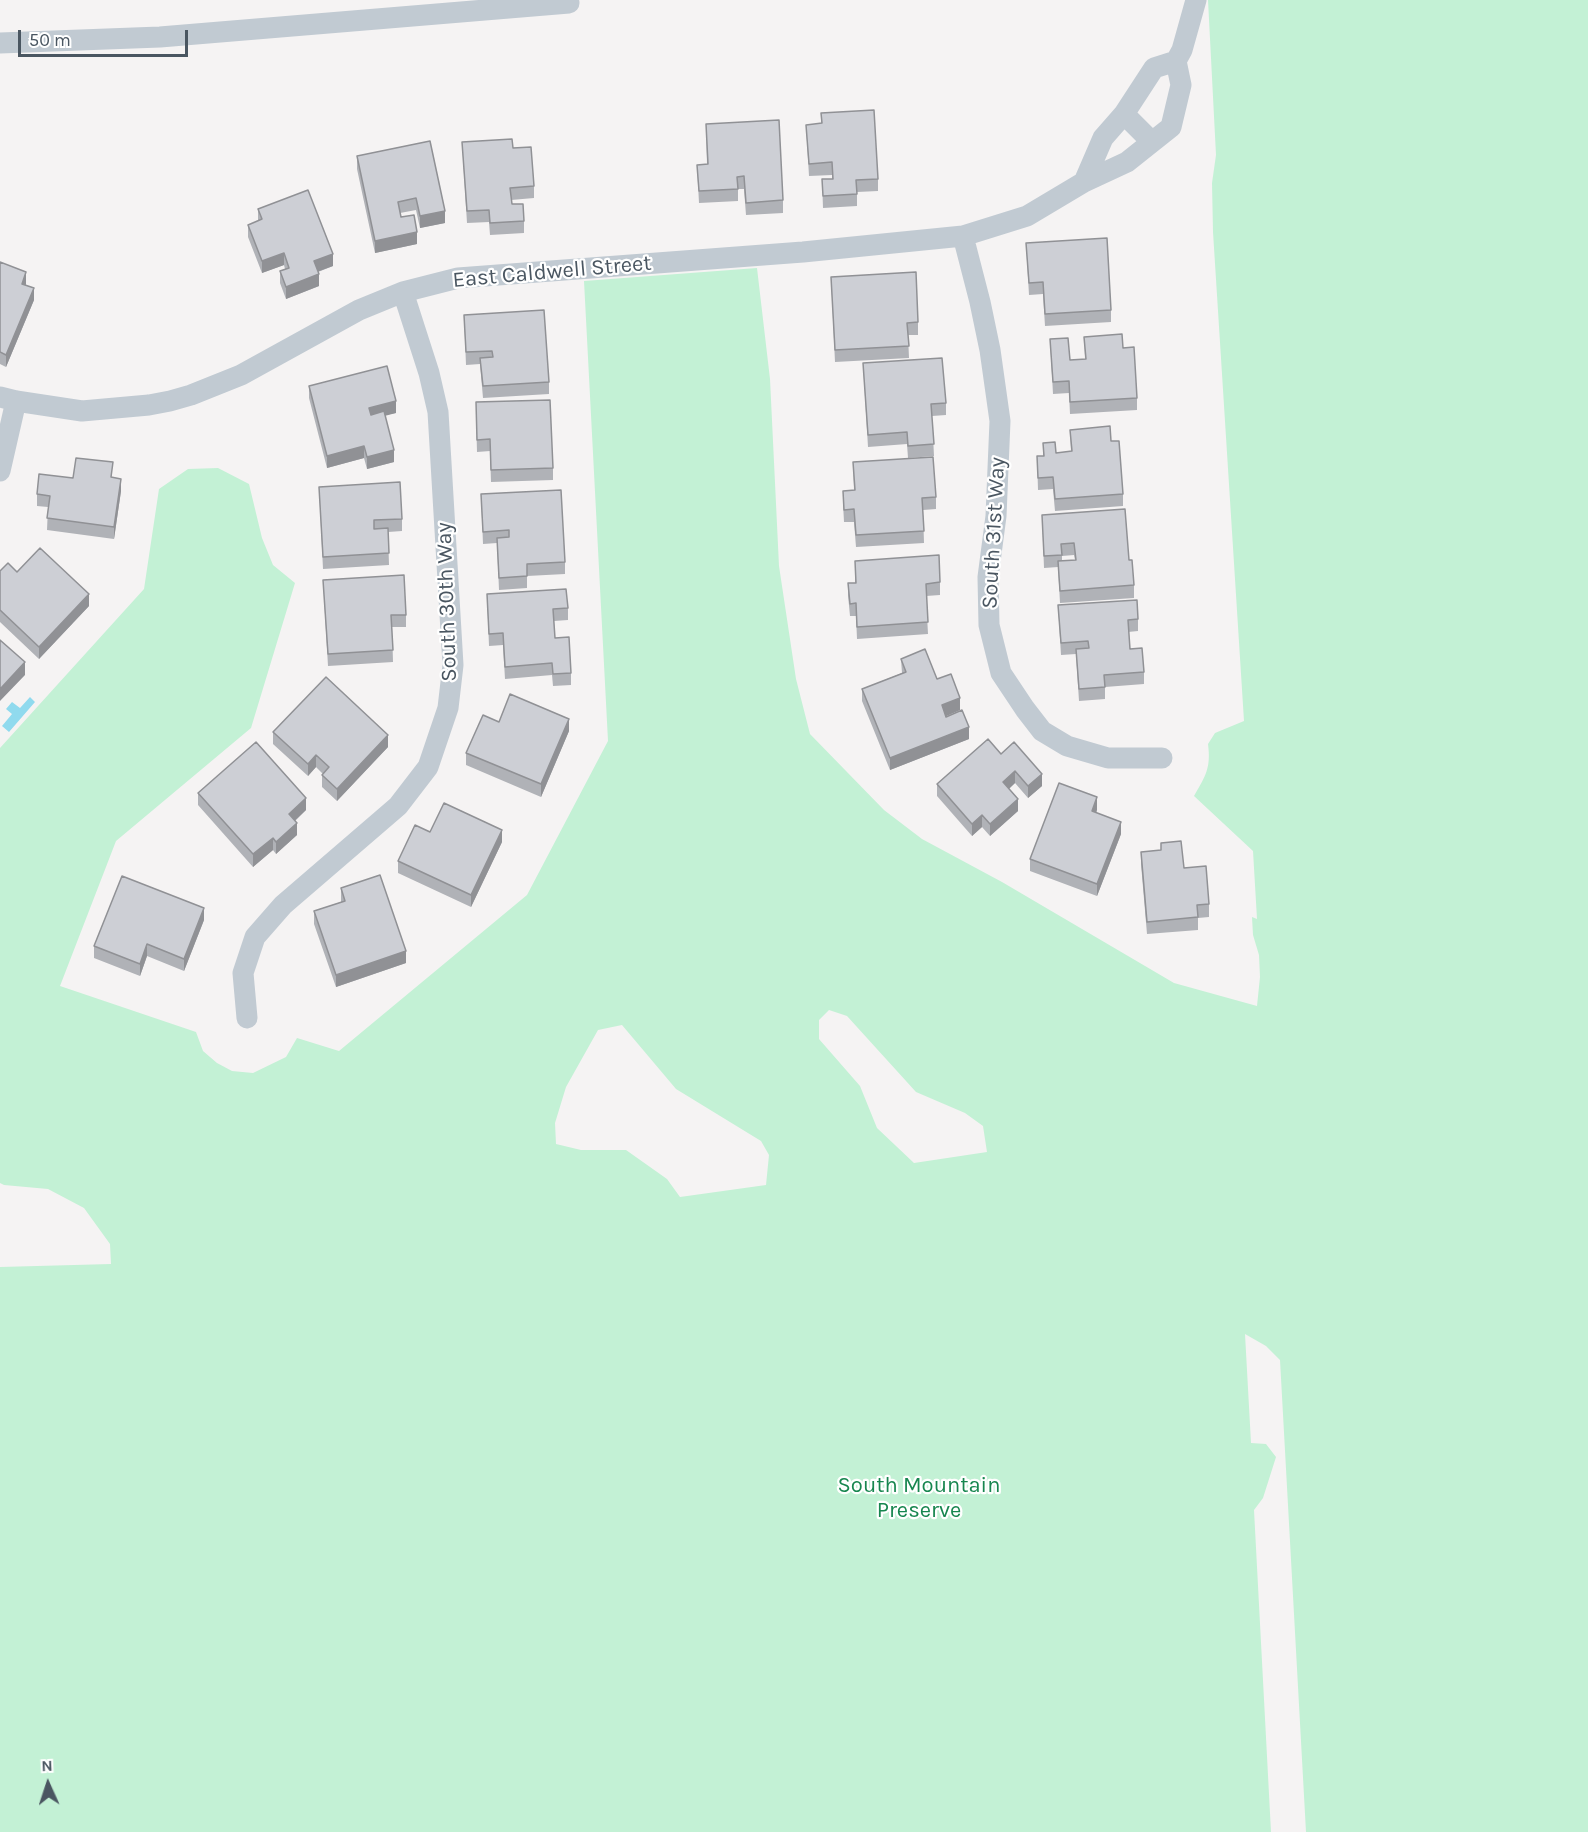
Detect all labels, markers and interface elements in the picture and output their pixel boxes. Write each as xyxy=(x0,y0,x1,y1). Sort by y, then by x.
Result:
scale bar xyxy=(21,18,190,56)
text: 50 m xyxy=(29,29,71,51)
street label: East Caldwell Street xyxy=(451,250,653,294)
street label: South 31st Way xyxy=(977,456,1011,610)
street label: South 30th Way xyxy=(431,522,463,682)
park label: South Mountain Preserve xyxy=(838,1473,1000,1524)
north arrow xyxy=(18,1754,78,1814)
text: N xyxy=(41,1756,53,1775)

